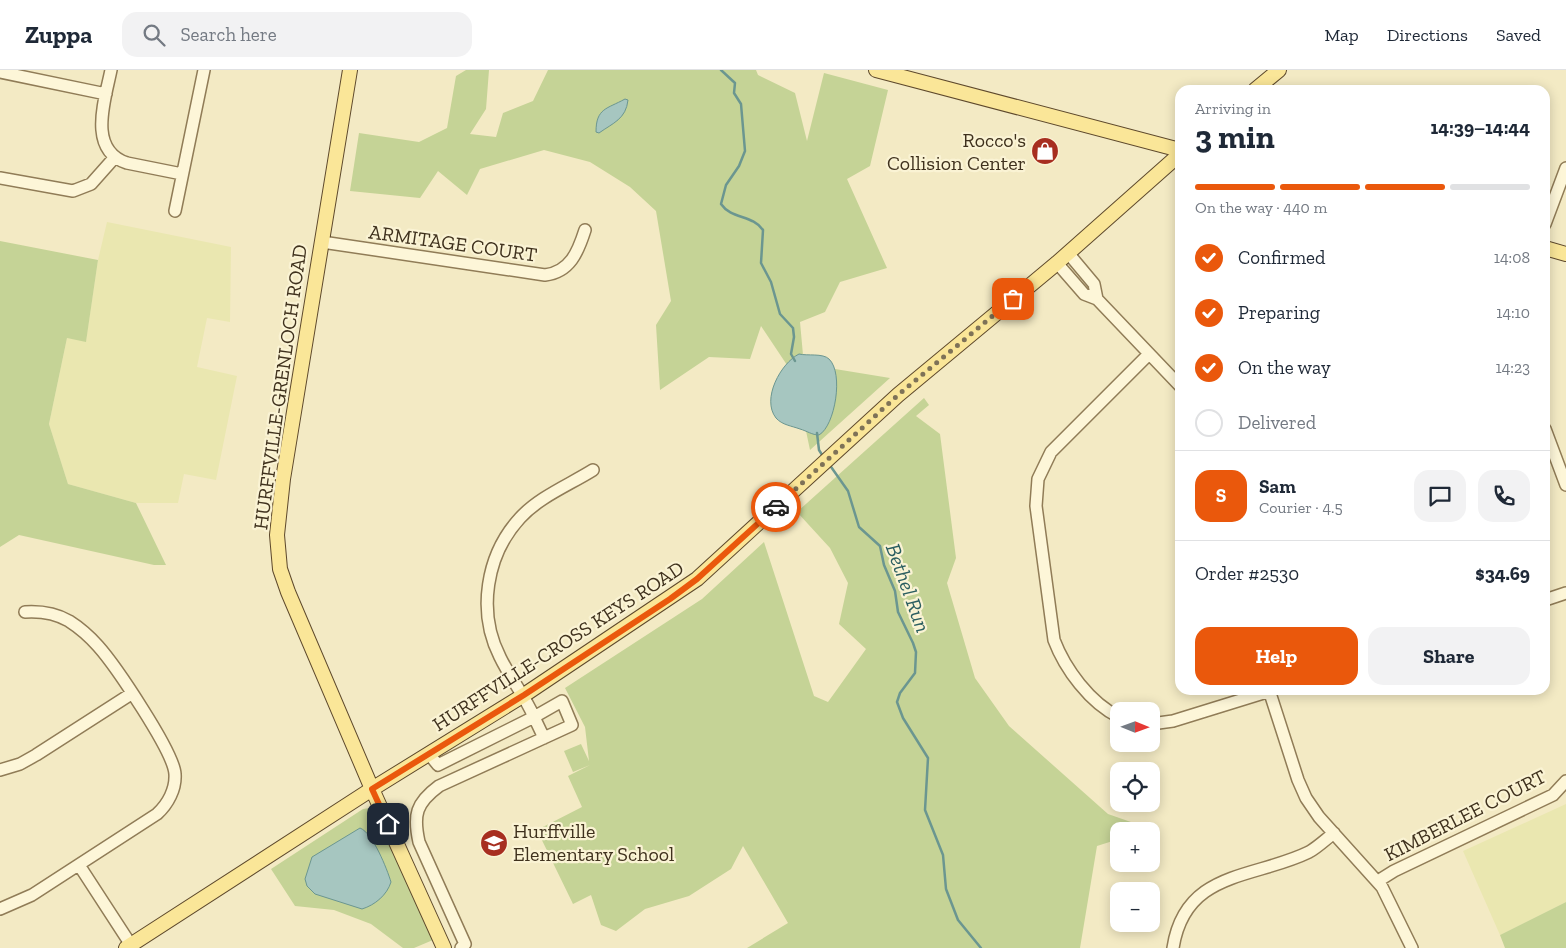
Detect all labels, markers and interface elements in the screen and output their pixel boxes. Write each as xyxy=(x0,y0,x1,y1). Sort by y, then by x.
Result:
search box xyxy=(122,12,472,57)
text: Zuppa xyxy=(25,20,92,49)
icon: search xyxy=(140,21,168,49)
text: Search here xyxy=(180,23,277,46)
text: Map xyxy=(1324,24,1359,46)
text: Directions xyxy=(1387,24,1468,46)
text: Saved xyxy=(1496,24,1541,46)
text: Arriving in xyxy=(1195,99,1271,118)
text: 14:39–14:44 xyxy=(1431,116,1530,139)
text: 3 min xyxy=(1195,118,1275,156)
place label: Rocco's Collision Center xyxy=(887,128,1026,175)
shop icon: Rocco's Collision Center xyxy=(1030,136,1060,166)
text: On the way · 440 m xyxy=(1195,198,1327,217)
street label: ARMITAGE COURT xyxy=(367,219,539,267)
street label: HURFFVILLE-GRENLOCH ROAD xyxy=(248,243,312,531)
icon: check xyxy=(1195,244,1223,272)
text: Confirmed xyxy=(1238,246,1325,269)
text: 14:08 xyxy=(1494,248,1530,267)
pin xyxy=(992,278,1034,320)
icon: bag xyxy=(999,285,1027,313)
icon: check xyxy=(1195,299,1223,327)
text: Preparing xyxy=(1238,301,1320,324)
text: 14:10 xyxy=(1496,303,1530,322)
icon: check xyxy=(1195,354,1223,382)
text: On the way xyxy=(1238,356,1331,379)
text: 14:23 xyxy=(1496,358,1530,377)
text: Delivered xyxy=(1238,411,1316,434)
button: chat xyxy=(1414,470,1466,522)
button: phone xyxy=(1478,470,1530,522)
text: Sam xyxy=(1259,475,1296,498)
courier xyxy=(751,482,801,532)
text: S xyxy=(1216,484,1226,507)
icon: car xyxy=(762,493,790,521)
text: Courier · 4.5 xyxy=(1259,498,1343,517)
water label: Bethel Run xyxy=(881,540,936,636)
street label: HURFFVILLE-CROSS KEYS ROAD xyxy=(428,556,688,736)
text: Order #2530 xyxy=(1195,562,1299,585)
text: $34.69 xyxy=(1475,562,1530,585)
button: Help xyxy=(1195,627,1358,685)
button: Share xyxy=(1368,627,1530,685)
north arrow xyxy=(1110,702,1160,752)
map controls xyxy=(1110,702,1160,932)
button: locate xyxy=(1110,762,1160,812)
street label: KIMBERLEE COURT xyxy=(1380,764,1550,866)
pin xyxy=(367,803,409,845)
icon: home xyxy=(374,810,402,838)
place label: Hurffville Elementary School xyxy=(513,819,674,866)
button: + xyxy=(1110,822,1160,872)
school or university icon: Hurffville Elementary School xyxy=(479,828,509,858)
button: − xyxy=(1110,882,1160,932)

